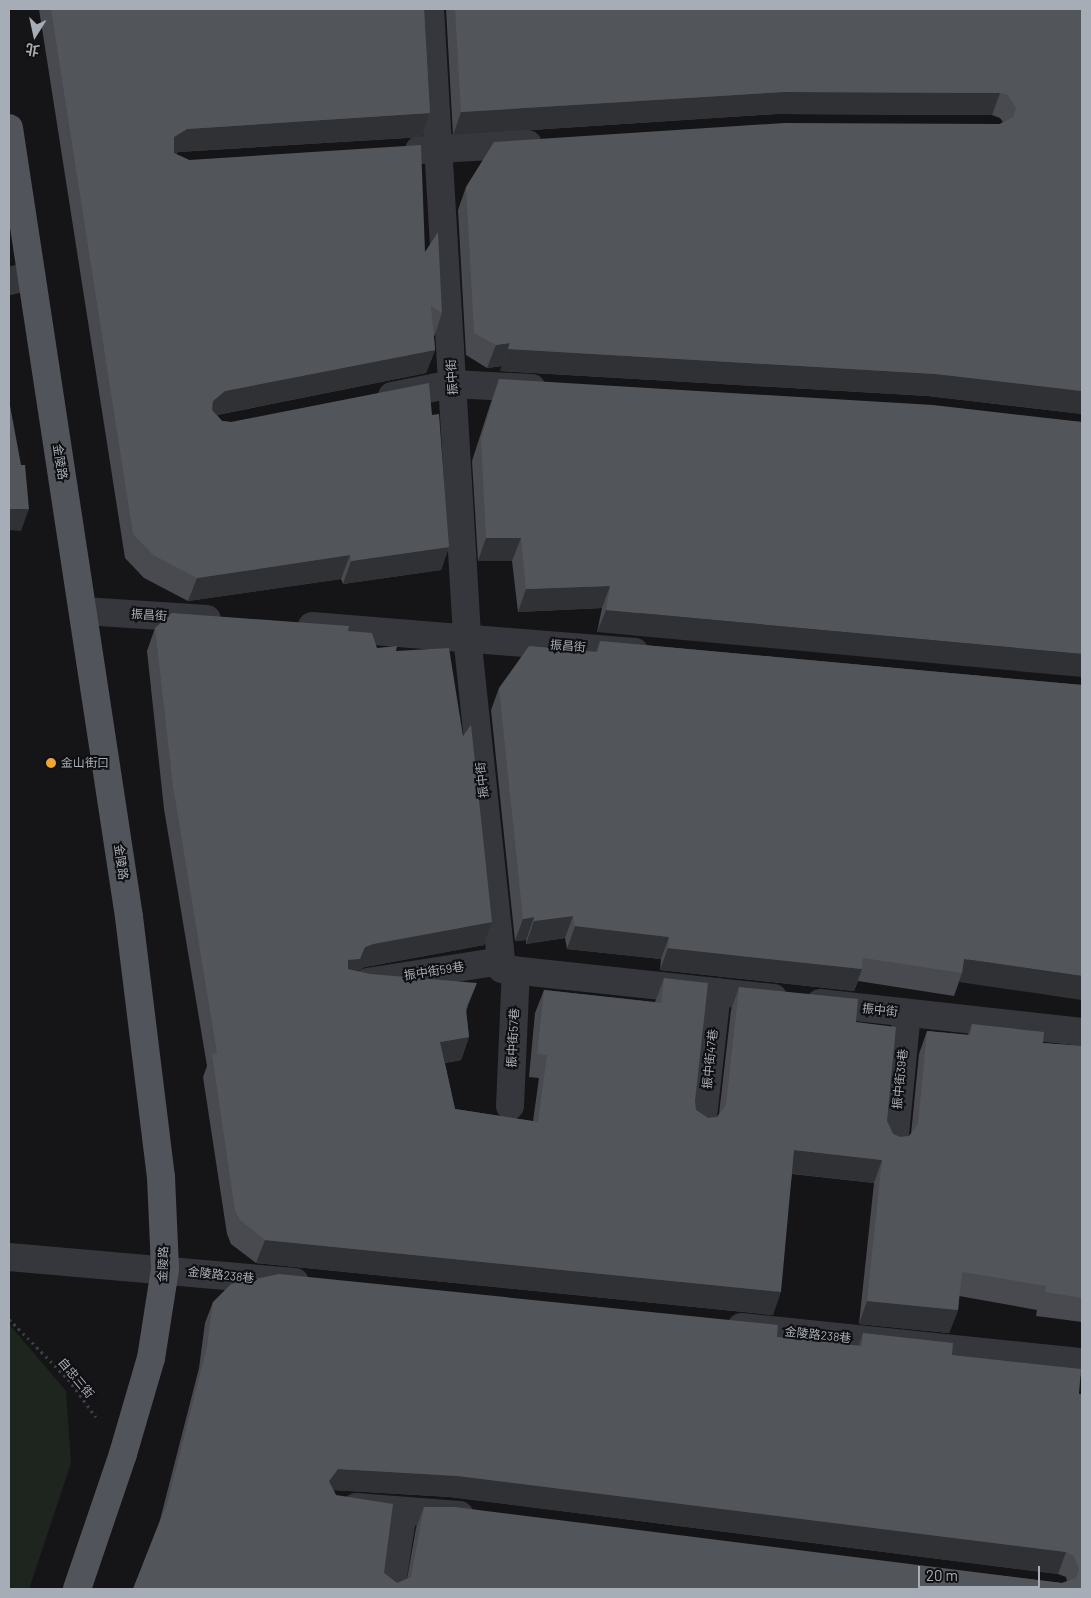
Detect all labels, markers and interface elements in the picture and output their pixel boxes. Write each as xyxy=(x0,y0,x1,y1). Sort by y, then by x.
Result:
north arrow xyxy=(10,10,60,60)
text: 北 xyxy=(24,41,41,60)
street label: 振中街 xyxy=(444,359,460,395)
street label: 金陵路 xyxy=(50,443,70,481)
street label: 振昌街 xyxy=(131,607,167,623)
street label: 振昌街 xyxy=(549,637,587,655)
place label: 金山街口 xyxy=(61,756,109,770)
marker: 金山街口 xyxy=(45,757,57,769)
street label: 振中街 xyxy=(473,761,491,799)
street label: 金陵路 xyxy=(111,843,131,881)
street label: 振中街59巷 xyxy=(403,959,465,983)
street label: 振中街 xyxy=(861,1001,899,1019)
street label: 振中街57巷 xyxy=(504,1008,522,1068)
street label: 振中街47巷 xyxy=(700,1028,720,1090)
street label: 振中街39巷 xyxy=(890,1048,910,1110)
street label: 金陵路 xyxy=(155,1246,171,1282)
street label: 金陵路238巷 xyxy=(187,1264,255,1286)
street label: 金陵路238巷 xyxy=(784,1324,852,1346)
street label: 自忠三街 xyxy=(55,1355,97,1401)
scale bar xyxy=(921,1556,1044,1588)
text: 20 m xyxy=(926,1566,958,1584)

